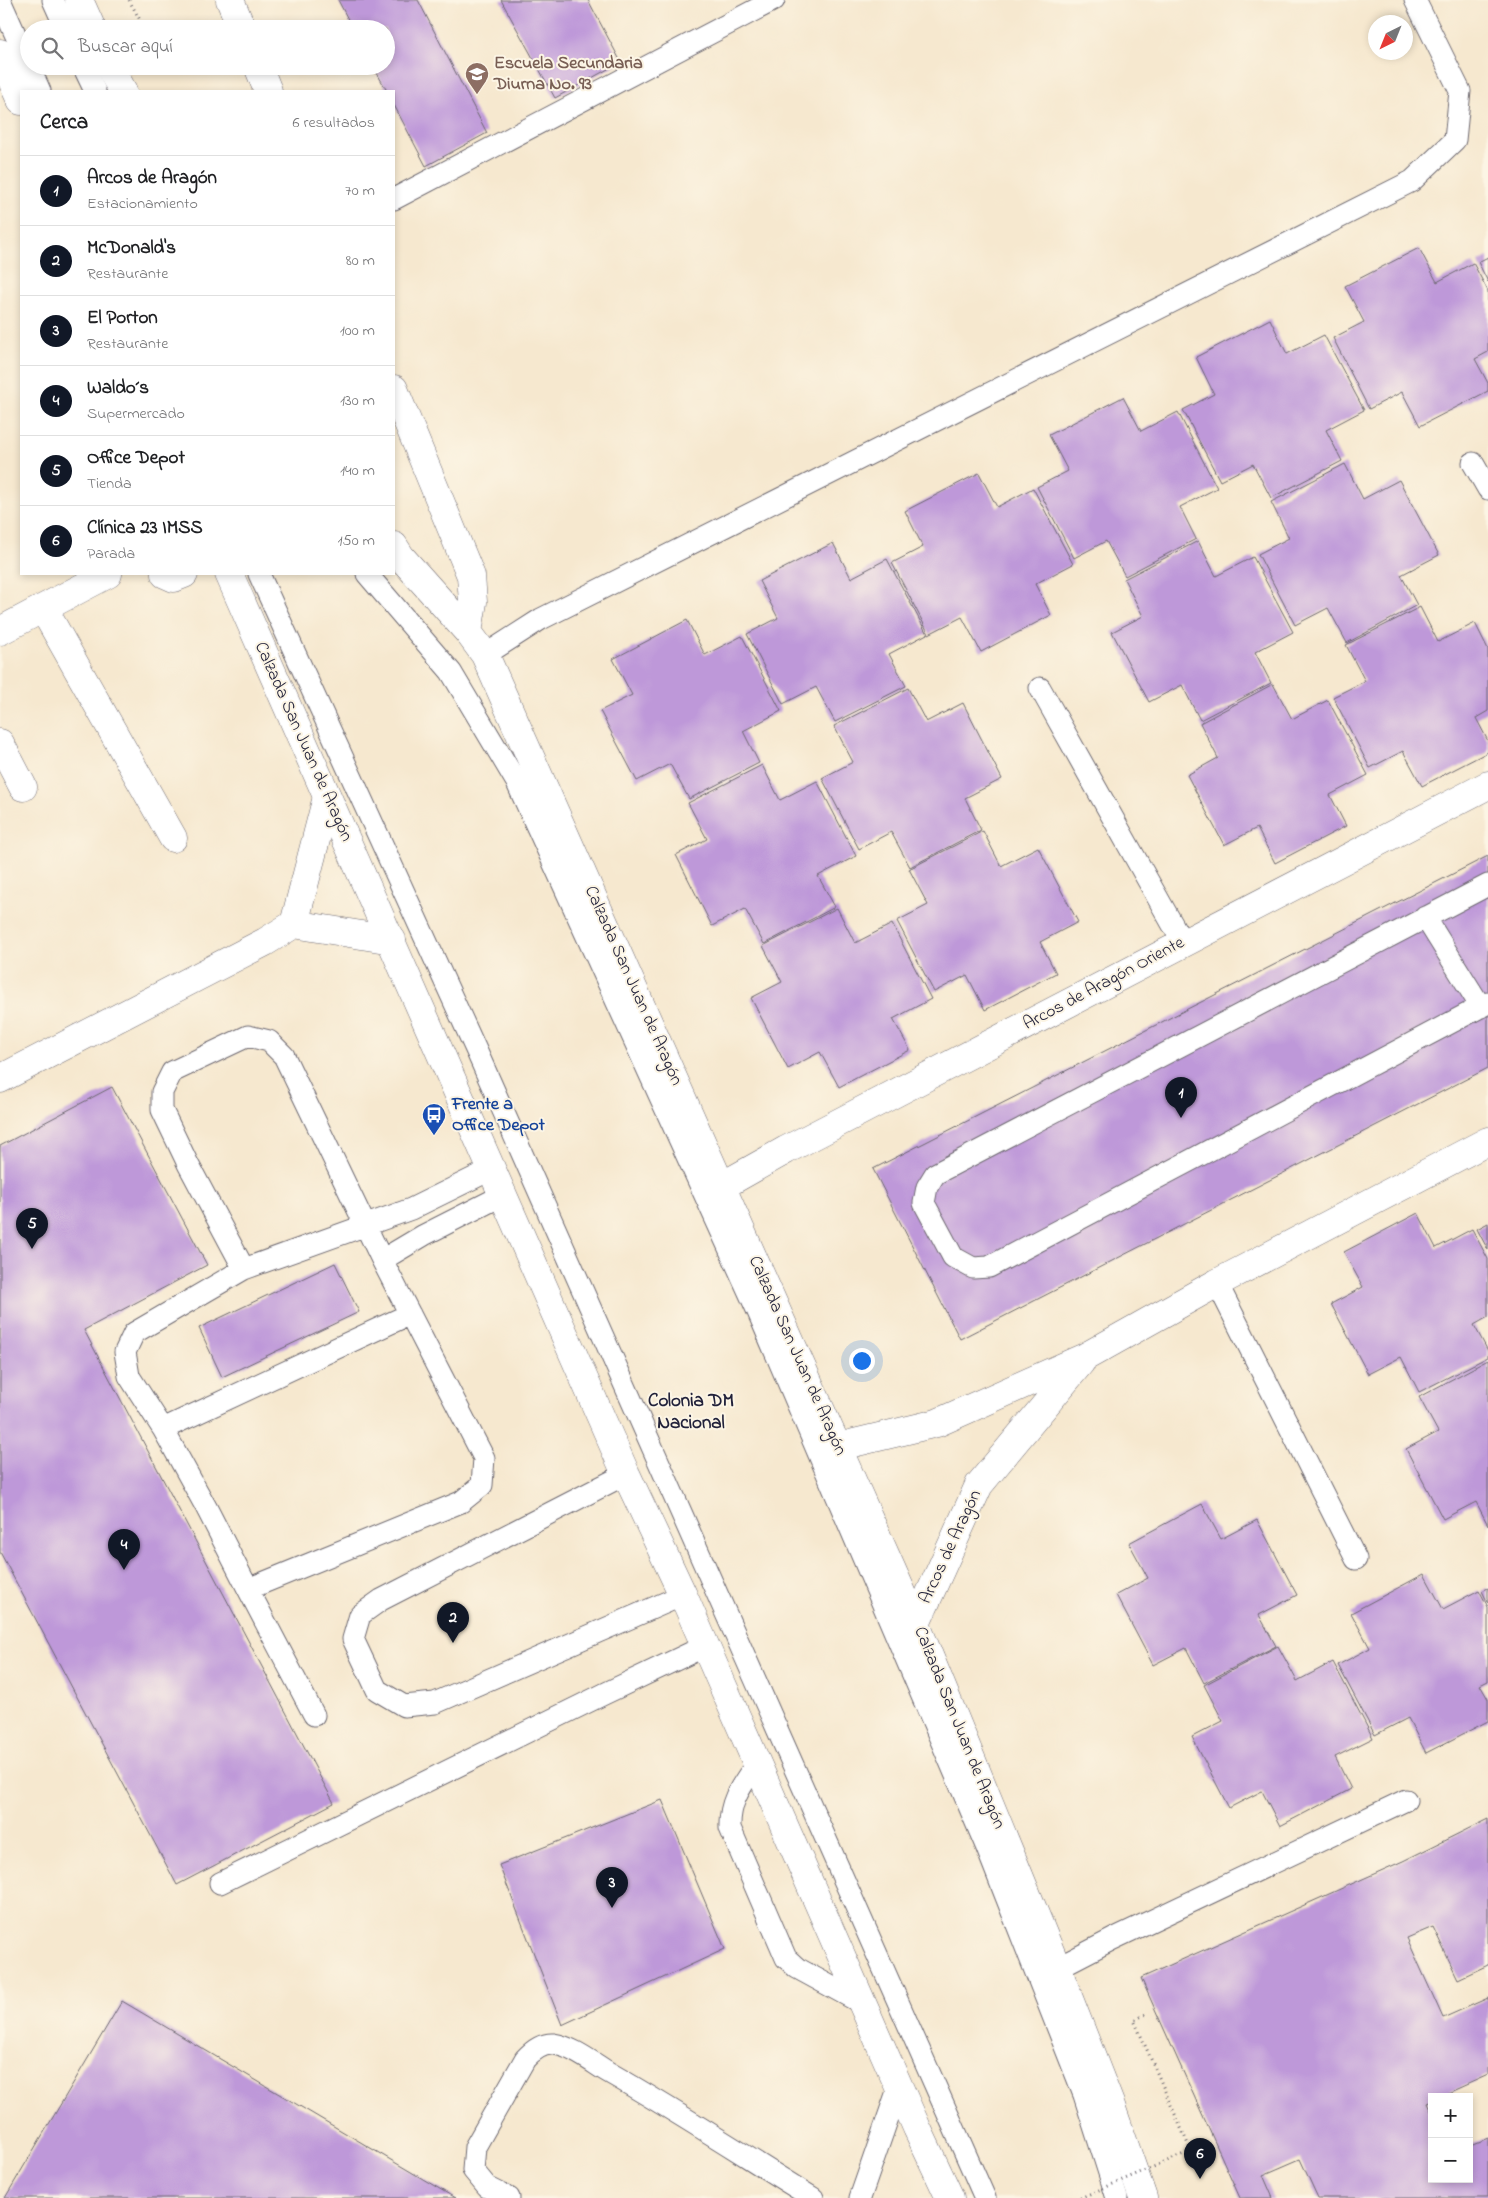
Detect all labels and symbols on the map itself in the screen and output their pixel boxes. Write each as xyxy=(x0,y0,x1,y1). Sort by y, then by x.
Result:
north arrow xyxy=(1368,15,1413,60)
place label: Escuela Secundaria Diurna No. 93 xyxy=(493,51,643,98)
school or university icon: Escuela Secundaria Diurna No. 93 xyxy=(464,61,490,95)
street label: Calzada San Juan de Aragón xyxy=(246,638,359,847)
street label: Calzada San Juan de Aragón xyxy=(576,882,689,1091)
street label: Arcos de Aragón Oriente xyxy=(1019,930,1191,1038)
pin: 1 xyxy=(1165,1077,1197,1118)
place label: Frente a Office Depot xyxy=(451,1092,546,1139)
bus stop icon: Frente a Office Depot xyxy=(421,1102,447,1136)
pin: 5 xyxy=(16,1208,48,1249)
street label: Calzada San Juan de Aragón xyxy=(740,1252,853,1461)
your location xyxy=(849,1348,875,1374)
district label: Colonia DM Nacional xyxy=(648,1388,734,1437)
street label: Arcos de Aragón xyxy=(913,1486,990,1609)
pin: 4 xyxy=(108,1529,140,1570)
pin: 2 xyxy=(437,1602,469,1643)
street label: Calzada San Juan de Aragón xyxy=(905,1623,1012,1834)
pin: 3 xyxy=(596,1867,628,1908)
pin: 6 xyxy=(1184,2138,1216,2179)

